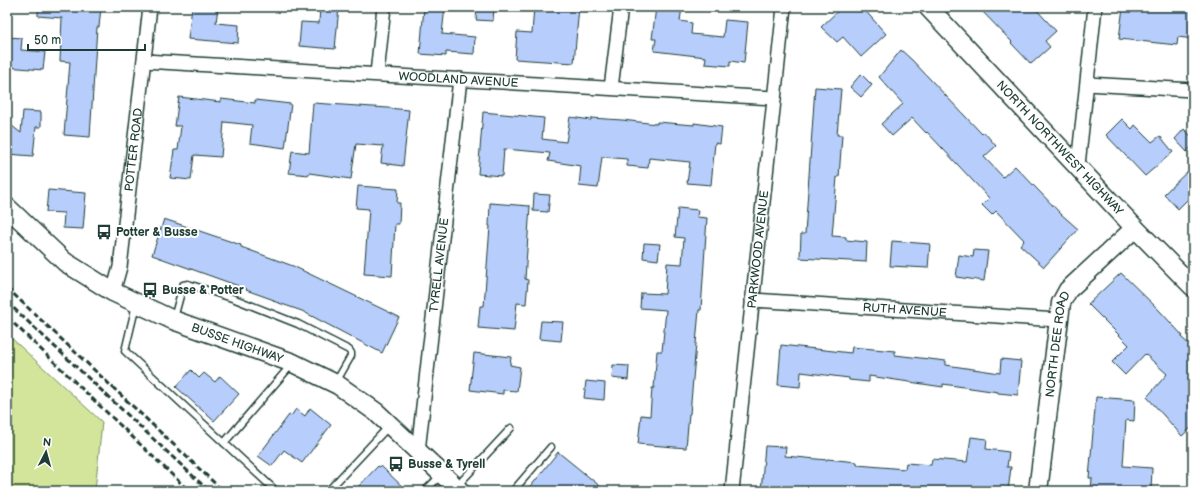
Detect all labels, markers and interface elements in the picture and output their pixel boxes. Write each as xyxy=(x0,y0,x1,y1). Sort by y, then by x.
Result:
scale bar xyxy=(28,26,145,52)
text: 50 m xyxy=(34,33,61,48)
street label: WOODLAND AVENUE xyxy=(398,69,519,91)
street label: NORTH NORTHWEST HIGHWAY xyxy=(993,78,1127,219)
street label: POTTER ROAD xyxy=(122,107,146,192)
street label: PARKWOOD AVENUE xyxy=(745,190,772,309)
street label: TYRELL AVENUE xyxy=(427,217,452,313)
bus stop icon: Potter & Busse xyxy=(95,223,113,241)
place label: Potter & Busse xyxy=(116,225,198,240)
bus stop icon: Busse & Potter xyxy=(141,281,159,299)
place label: Busse & Potter xyxy=(162,283,244,298)
street label: NORTH DEE ROAD xyxy=(1043,289,1074,398)
street label: RUTH AVENUE xyxy=(862,300,947,321)
street label: BUSSE HIGHWAY xyxy=(189,320,286,367)
north arrow xyxy=(26,432,66,472)
text: N xyxy=(42,436,52,449)
bus stop icon: Busse & Tyrell xyxy=(387,455,405,473)
place label: Busse & Tyrell xyxy=(408,457,485,472)

